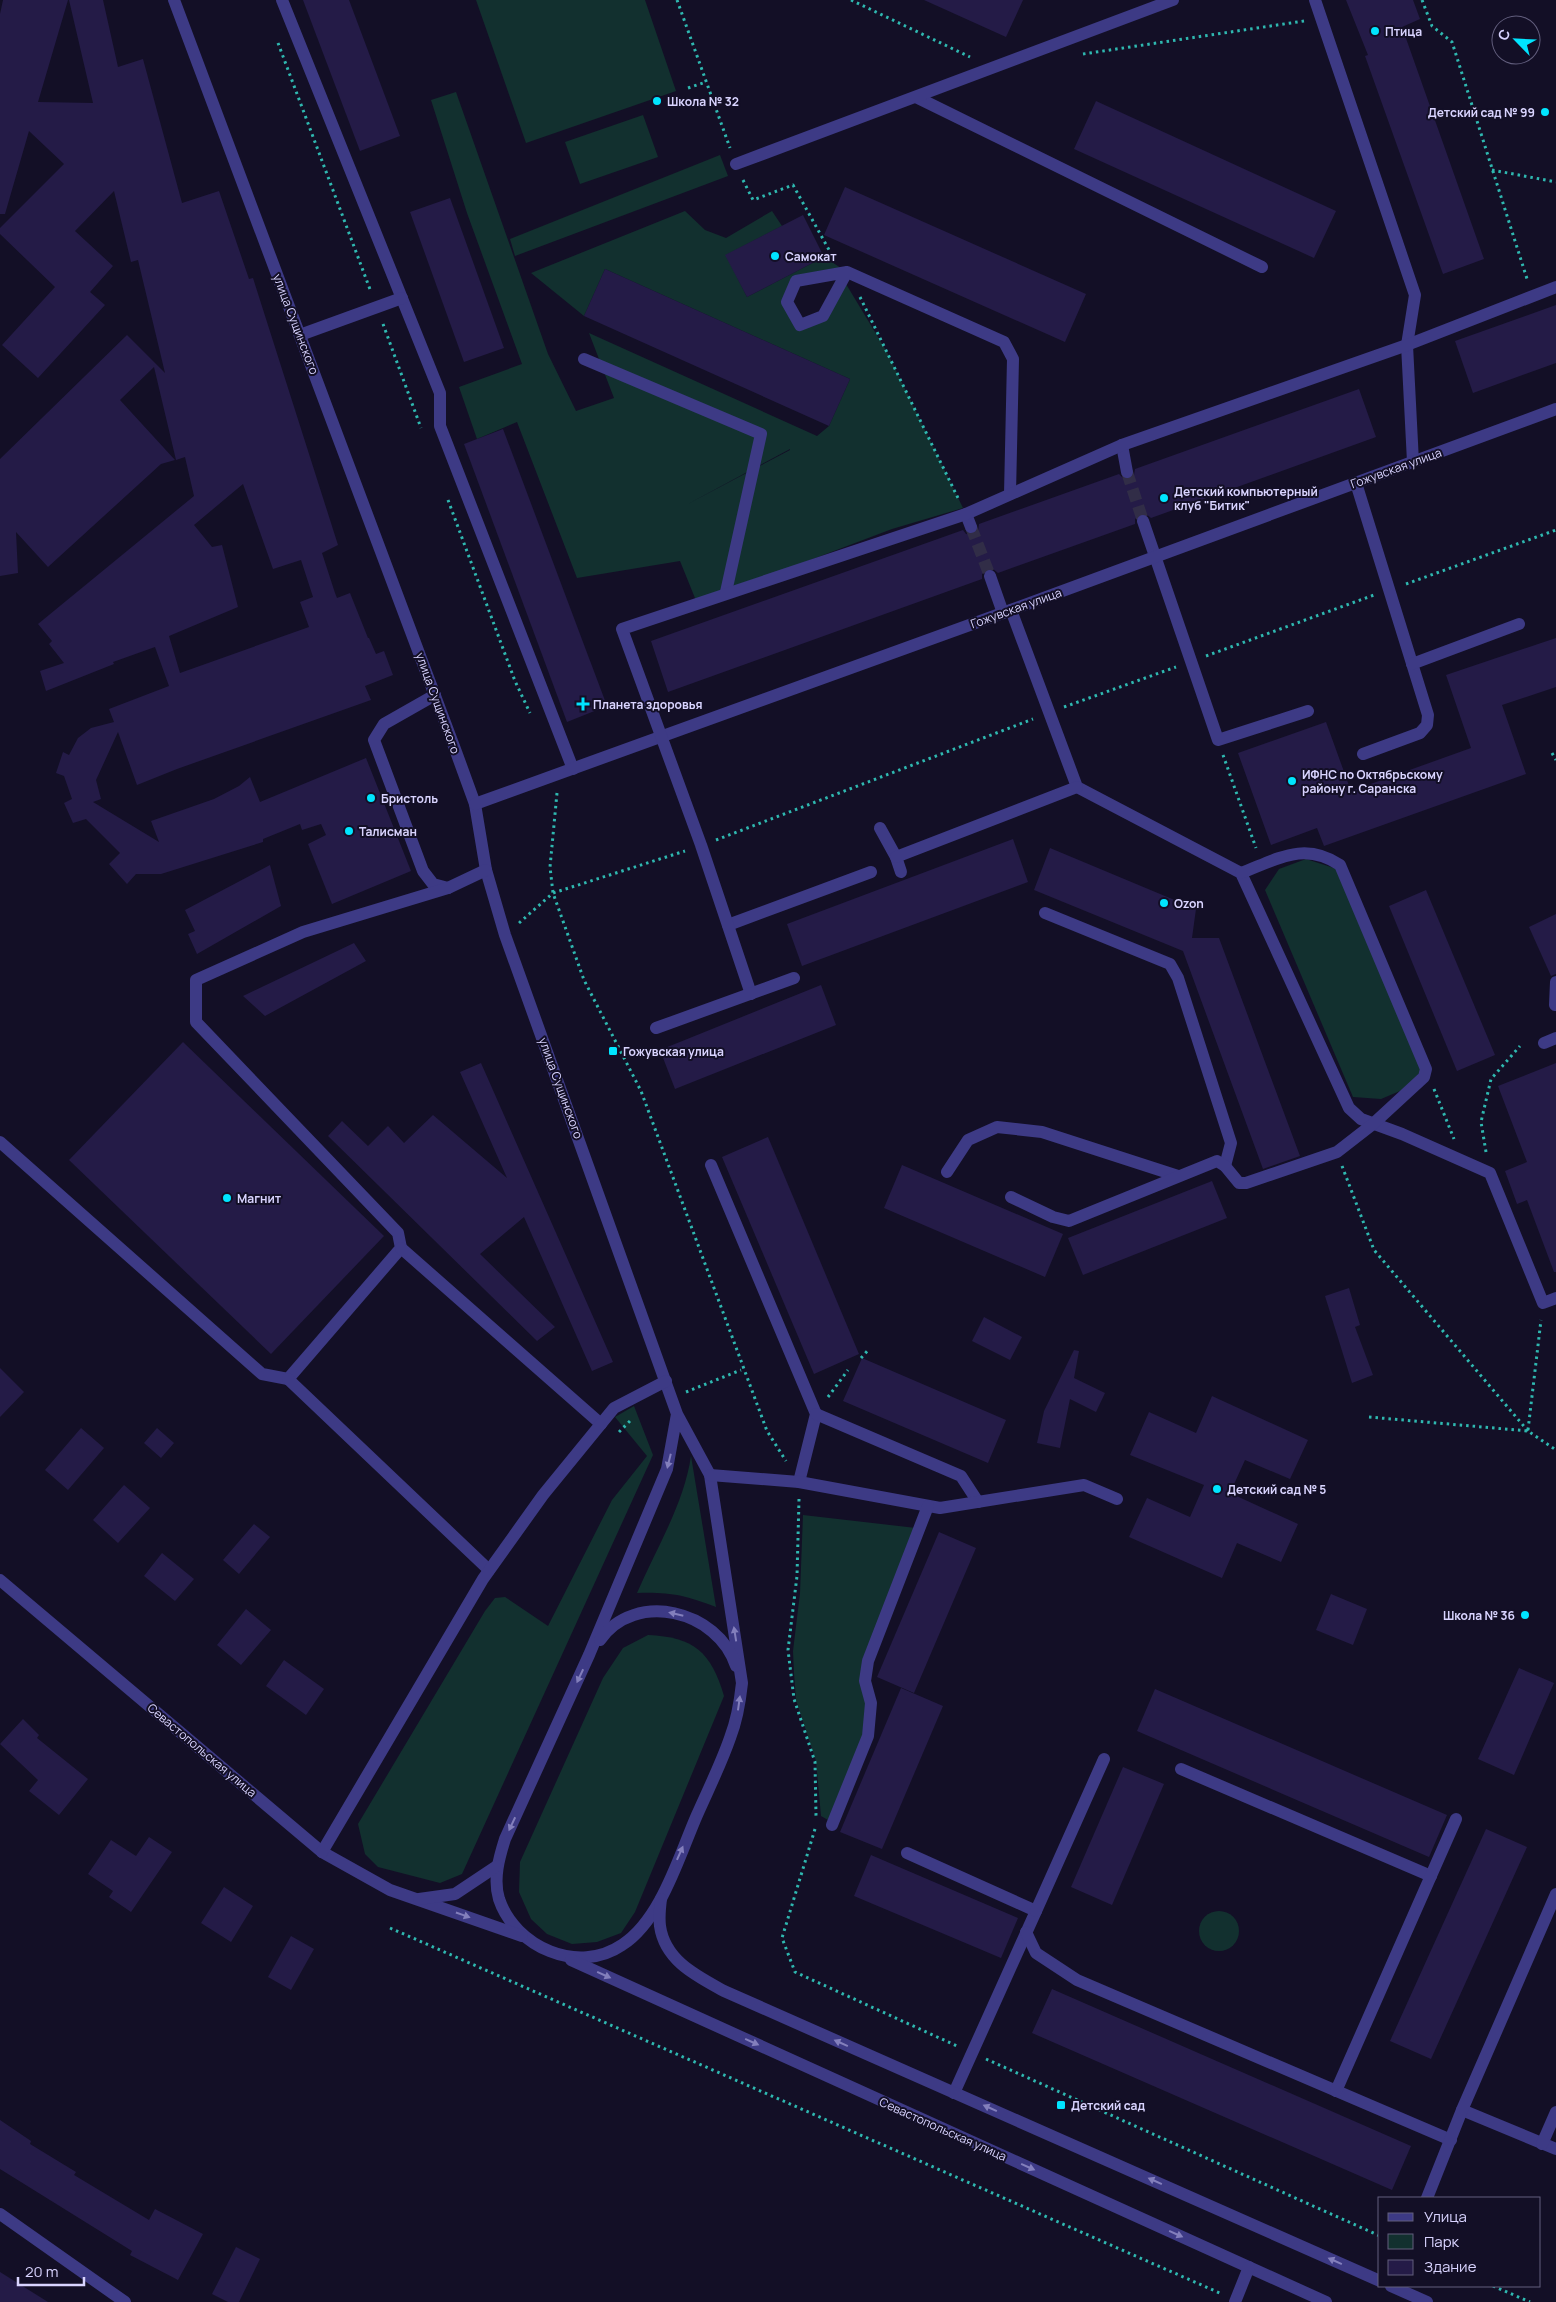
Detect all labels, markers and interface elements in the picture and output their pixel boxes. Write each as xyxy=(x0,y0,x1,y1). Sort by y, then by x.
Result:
north arrow xyxy=(1491,15,1541,65)
place label: Птица xyxy=(1385,23,1422,40)
marker: Птица xyxy=(1369,25,1381,37)
text: С xyxy=(1493,26,1514,43)
place label: Школа № 32 xyxy=(667,93,739,110)
marker: Школа № 32 xyxy=(651,95,663,107)
place label: Детский сад № 99 xyxy=(1428,104,1535,121)
marker: Детский сад № 99 xyxy=(1539,106,1551,118)
place label: Самокат xyxy=(785,248,837,265)
marker: Самокат xyxy=(769,250,781,262)
street label: улица Сущинского xyxy=(269,271,323,377)
street label: Гожувская улица xyxy=(1348,444,1444,492)
place label: Детский компьютерный клуб "Битик" xyxy=(1174,483,1318,514)
marker: Детский компьютерный клуб "Битик" xyxy=(1158,492,1170,504)
street label: Гожувская улица xyxy=(968,584,1064,632)
street label: улица Сущинского xyxy=(412,650,464,756)
place label: Планета здоровья xyxy=(593,696,703,713)
marker: Планета здоровья xyxy=(577,698,589,710)
place label: ИФНС по Октябрьскому району г. Саранска xyxy=(1302,766,1443,797)
marker: ИФНС по Октябрьскому району г. Саранска xyxy=(1286,775,1298,787)
place label: Бристоль xyxy=(381,790,438,807)
marker: Бристоль xyxy=(365,792,377,804)
place label: Талисман xyxy=(359,823,417,840)
marker: Талисман xyxy=(343,825,355,837)
place label: Ozon xyxy=(1174,895,1204,912)
marker: Ozon xyxy=(1158,897,1170,909)
street label: улица Сущинского xyxy=(535,1035,587,1141)
place label: Гожувская улица xyxy=(623,1043,724,1060)
marker: Гожувская улица xyxy=(607,1045,619,1057)
place label: Магнит xyxy=(237,1190,282,1207)
marker: Магнит xyxy=(221,1192,233,1204)
one-way arrow xyxy=(664,1454,672,1469)
place label: Детский сад № 5 xyxy=(1227,1481,1326,1498)
marker: Детский сад № 5 xyxy=(1211,1483,1223,1495)
place label: Школа № 36 xyxy=(1443,1607,1515,1624)
marker: Школа № 36 xyxy=(1519,1609,1531,1621)
one-way arrow xyxy=(668,1610,683,1618)
one-way arrow xyxy=(730,1626,738,1642)
one-way arrow xyxy=(575,1669,583,1683)
one-way arrow xyxy=(736,1694,744,1710)
street label: Севастопольская улица xyxy=(144,1699,260,1801)
one-way arrow xyxy=(508,1817,516,1831)
one-way arrow xyxy=(677,1846,685,1860)
one-way arrow xyxy=(455,1912,470,1919)
one-way arrow xyxy=(597,1972,611,1980)
one-way arrow xyxy=(834,2038,848,2046)
one-way arrow xyxy=(745,2039,759,2047)
street label: Севастопольская улица xyxy=(877,2093,1009,2165)
place label: Детский сад xyxy=(1071,2097,1145,2114)
marker: Детский сад xyxy=(1055,2099,1067,2111)
one-way arrow xyxy=(983,2104,997,2112)
one-way arrow xyxy=(1021,2163,1035,2171)
one-way arrow xyxy=(1148,2177,1162,2185)
legend xyxy=(1378,2197,1541,2287)
text: Улица xyxy=(1424,2206,1467,2227)
one-way arrow xyxy=(1169,2231,1183,2239)
text: Парк xyxy=(1424,2231,1460,2252)
scale bar xyxy=(18,2254,84,2286)
text: Здание xyxy=(1424,2256,1477,2277)
one-way arrow xyxy=(1328,2257,1342,2265)
text: 20 m xyxy=(25,2261,58,2282)

